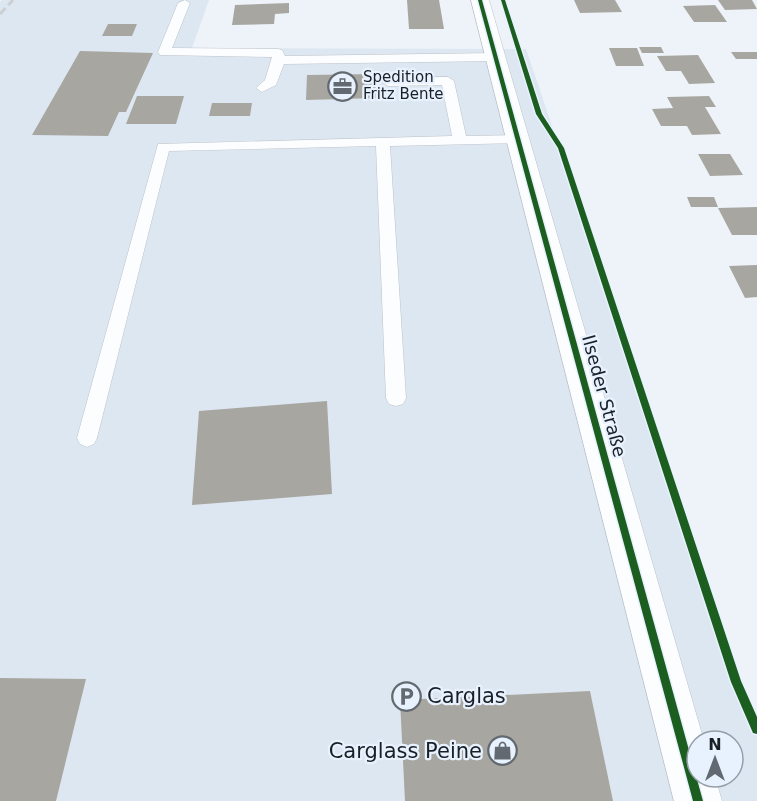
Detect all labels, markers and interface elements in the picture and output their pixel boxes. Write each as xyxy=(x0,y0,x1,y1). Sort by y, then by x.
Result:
place label: Spedition Fritz Bente xyxy=(363,68,444,103)
office icon: Spedition Fritz Bente xyxy=(326,70,358,102)
street label: Ilseder Straße xyxy=(578,332,631,459)
parking icon: Carglas xyxy=(390,680,422,712)
place label: Carglas xyxy=(427,684,506,708)
north arrow xyxy=(685,729,745,789)
shop icon: Carglass Peine xyxy=(487,735,519,767)
text: N xyxy=(708,735,722,754)
place label: Carglass Peine xyxy=(329,739,482,763)

